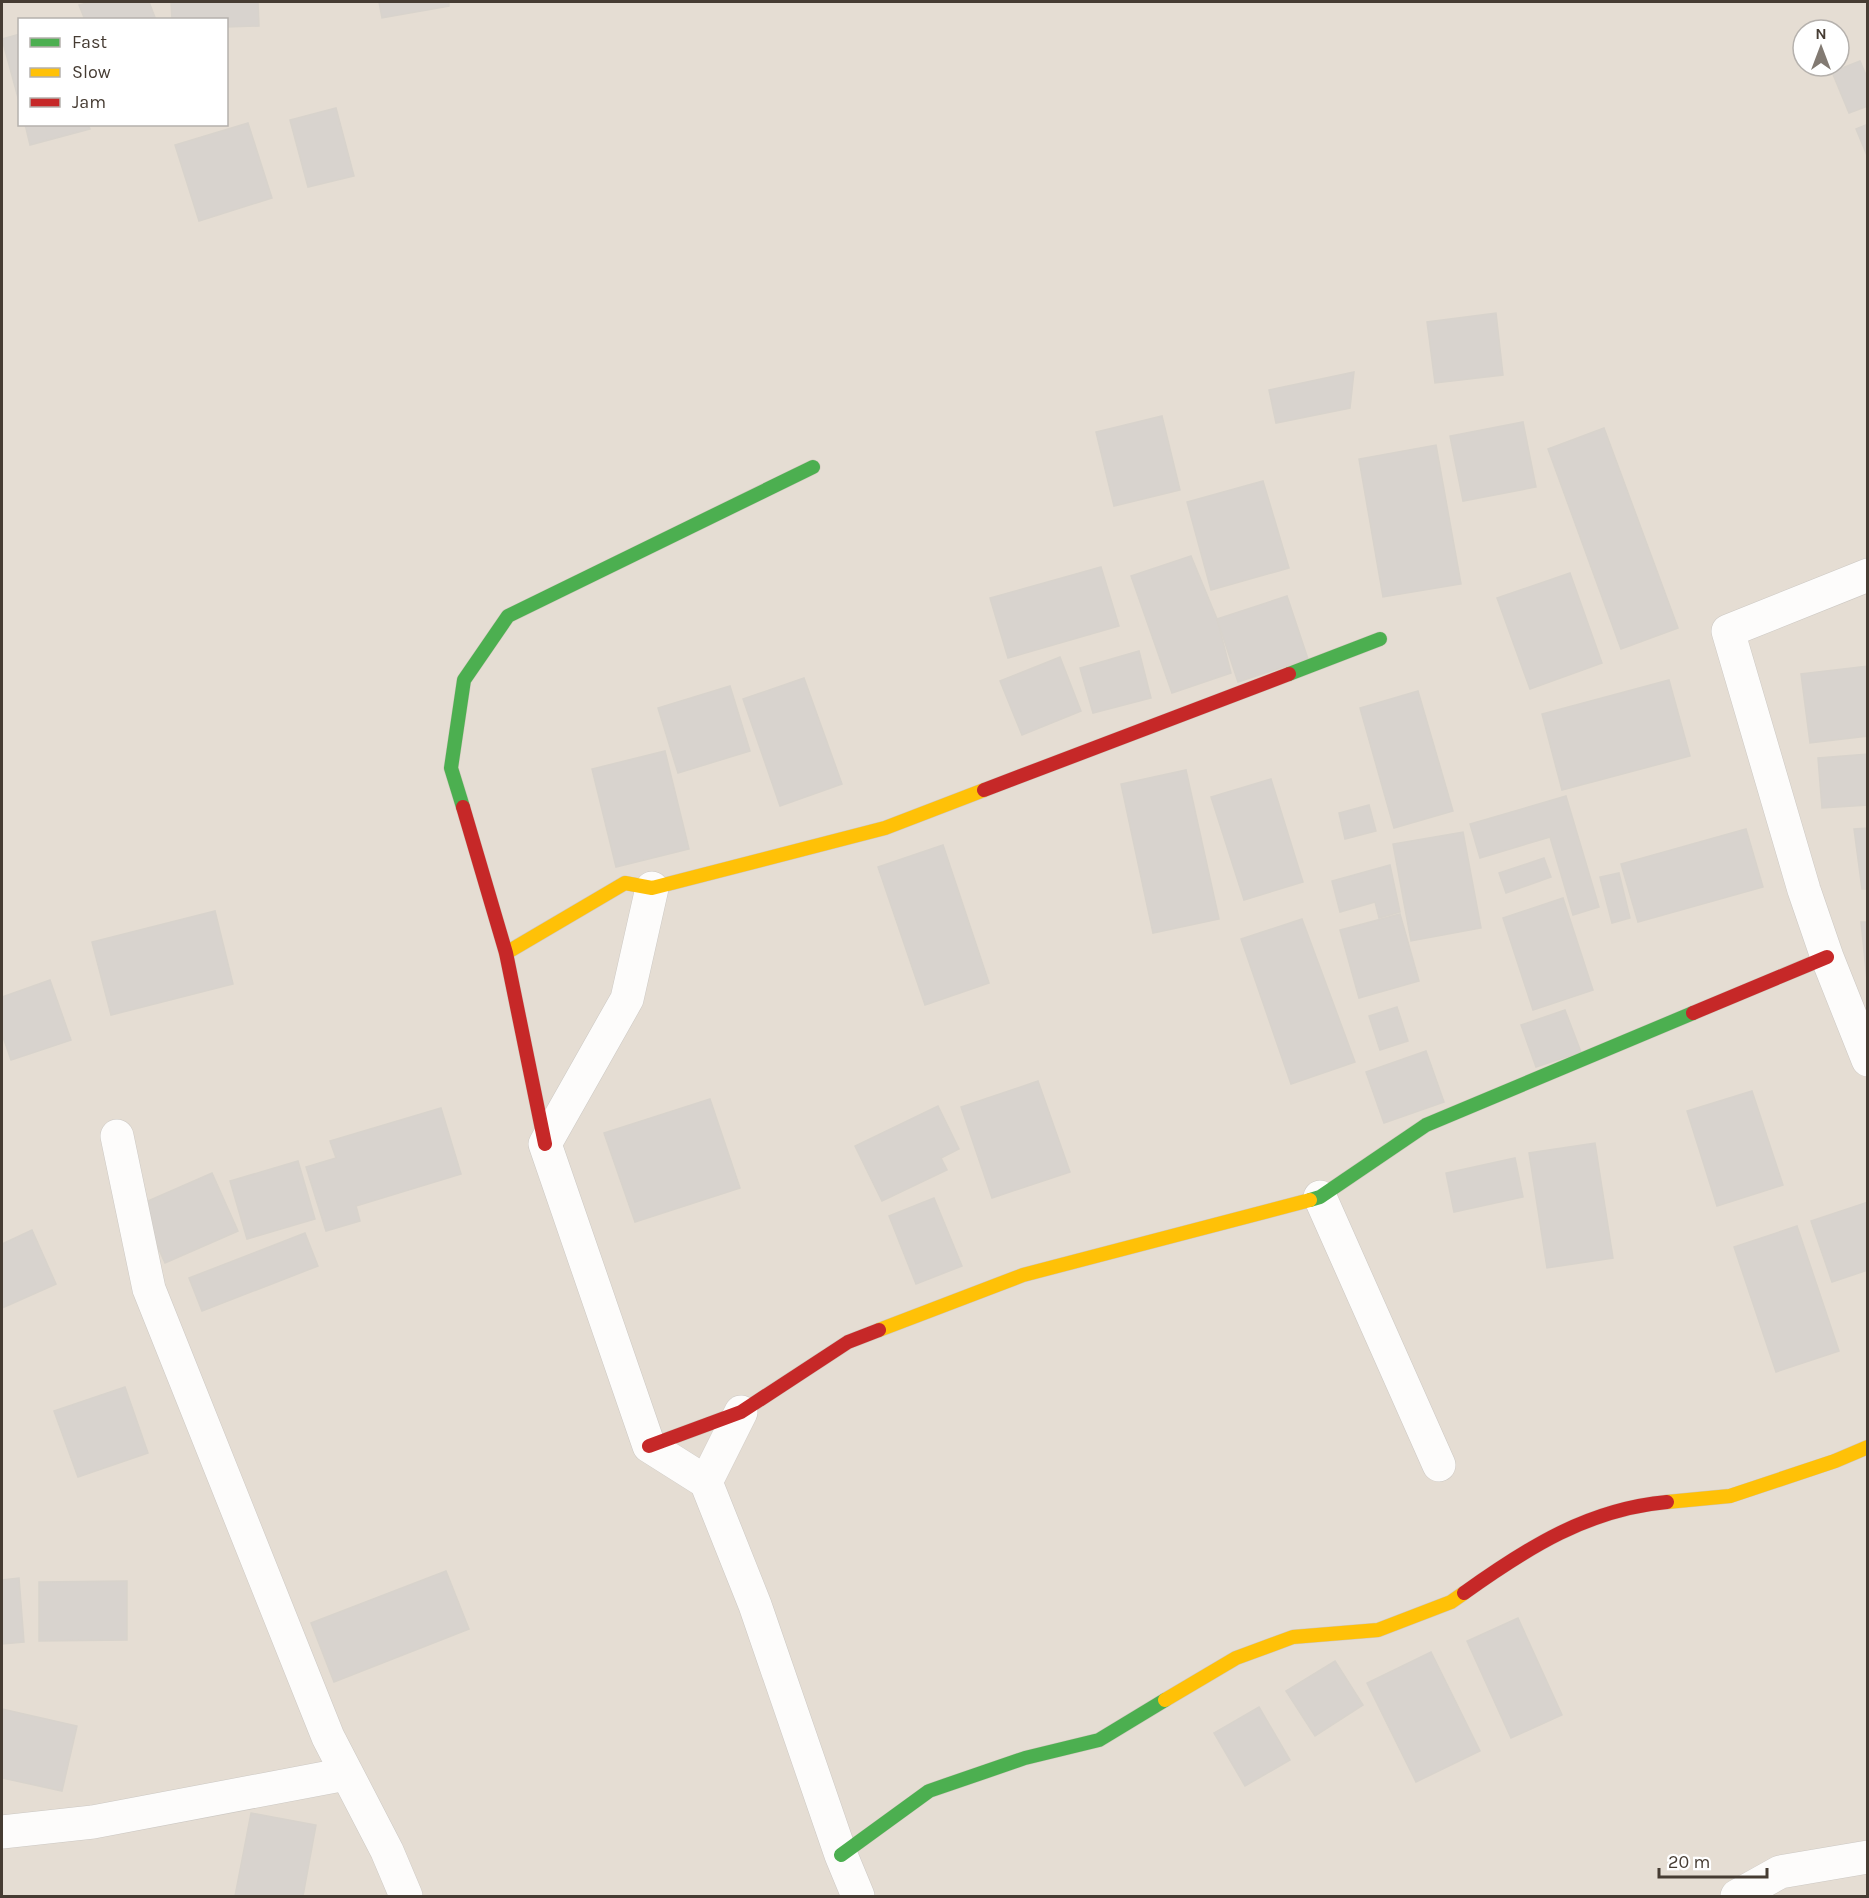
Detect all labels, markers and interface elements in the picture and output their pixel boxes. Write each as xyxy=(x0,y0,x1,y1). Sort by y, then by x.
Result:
legend xyxy=(18,18,228,126)
north arrow xyxy=(1791,18,1851,78)
text: N xyxy=(1815,24,1827,43)
text: Fast xyxy=(72,31,107,53)
text: Slow xyxy=(72,61,111,83)
text: Jam xyxy=(72,91,106,113)
scale bar xyxy=(1659,1841,1767,1879)
text: 20 m xyxy=(1668,1851,1710,1873)

